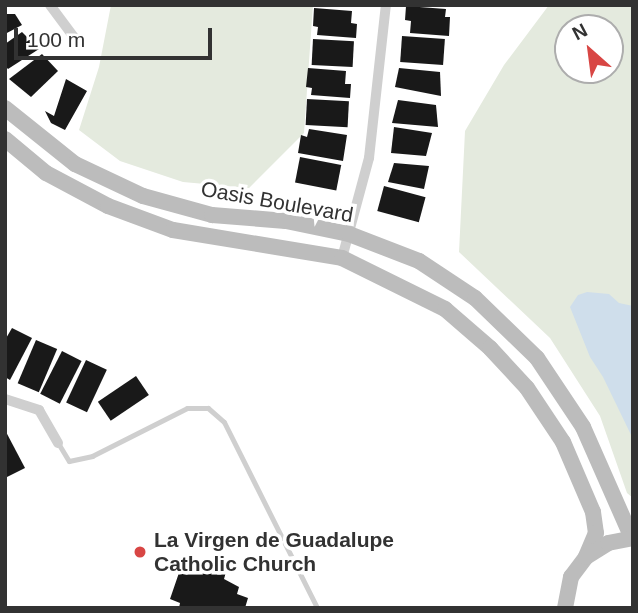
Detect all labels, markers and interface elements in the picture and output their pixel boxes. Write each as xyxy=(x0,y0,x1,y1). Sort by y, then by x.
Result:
scale bar xyxy=(18,14,215,58)
north arrow xyxy=(554,14,624,84)
text: N xyxy=(569,19,591,44)
text: 100 m xyxy=(27,28,85,51)
street label: Oasis Boulevard xyxy=(199,176,355,228)
place label: La Virgen de Guadalupe Catholic Church xyxy=(154,527,394,577)
marker: La Virgen de Guadalupe Catholic Church xyxy=(132,544,148,560)

